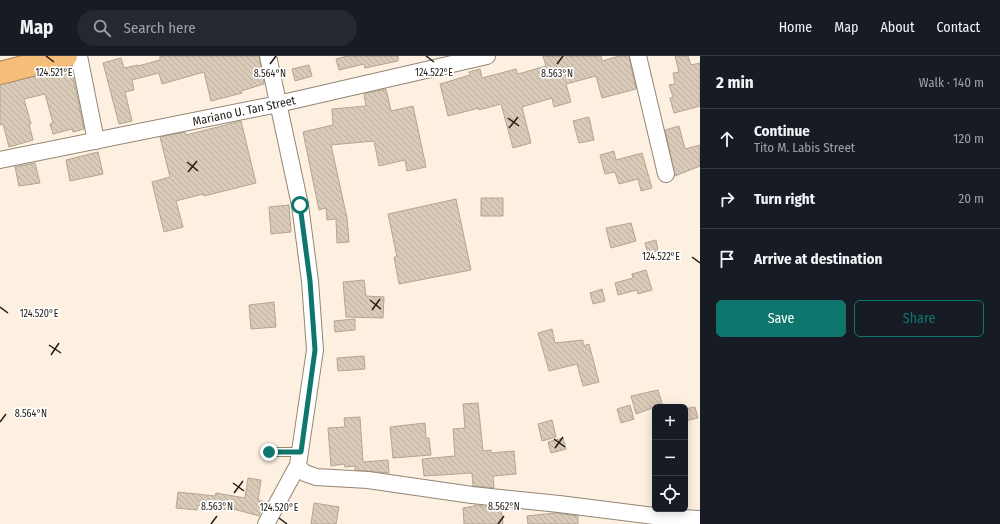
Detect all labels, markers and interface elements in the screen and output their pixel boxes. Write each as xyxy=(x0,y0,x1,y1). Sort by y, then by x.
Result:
search box xyxy=(77,10,357,46)
text: Map xyxy=(20,16,53,39)
icon: search xyxy=(91,17,113,39)
text: Search here xyxy=(123,19,196,37)
text: Home xyxy=(779,19,812,36)
text: Map xyxy=(834,19,858,36)
text: About xyxy=(880,19,915,36)
text: Contact xyxy=(937,19,980,36)
text: 124.521°E xyxy=(35,67,73,79)
text: 124.522°E xyxy=(415,67,453,79)
text: 8.564°N xyxy=(254,68,286,80)
text: 8.563°N xyxy=(541,68,573,80)
text: 2 min xyxy=(716,72,754,93)
text: Walk · 140 m xyxy=(919,75,984,90)
street label: Mariano U. Tan Street xyxy=(191,93,297,129)
text: Continue xyxy=(754,122,810,140)
icon: ahead xyxy=(716,128,738,150)
text: 120 m xyxy=(953,131,984,146)
text: Tito M. Labis Street xyxy=(754,140,855,155)
icon: right xyxy=(716,188,738,210)
text: Turn right xyxy=(754,190,815,208)
text: 20 m xyxy=(958,191,984,206)
route start xyxy=(291,196,309,214)
icon: arrive xyxy=(716,248,738,270)
text: Arrive at destination xyxy=(754,250,882,268)
text: 124.522°E xyxy=(642,251,680,263)
button: Save xyxy=(716,300,846,337)
button: Share xyxy=(854,300,984,337)
text: 124.520°E xyxy=(20,308,59,320)
map controls xyxy=(652,404,688,512)
button: + xyxy=(652,404,688,440)
text: 8.564°N xyxy=(15,408,47,420)
button: − xyxy=(652,440,688,476)
route end xyxy=(260,443,278,461)
button: locate xyxy=(652,476,688,512)
text: 8.563°N xyxy=(201,501,233,513)
text: 8.562°N xyxy=(488,501,520,513)
text: 124.520°E xyxy=(260,502,299,514)

